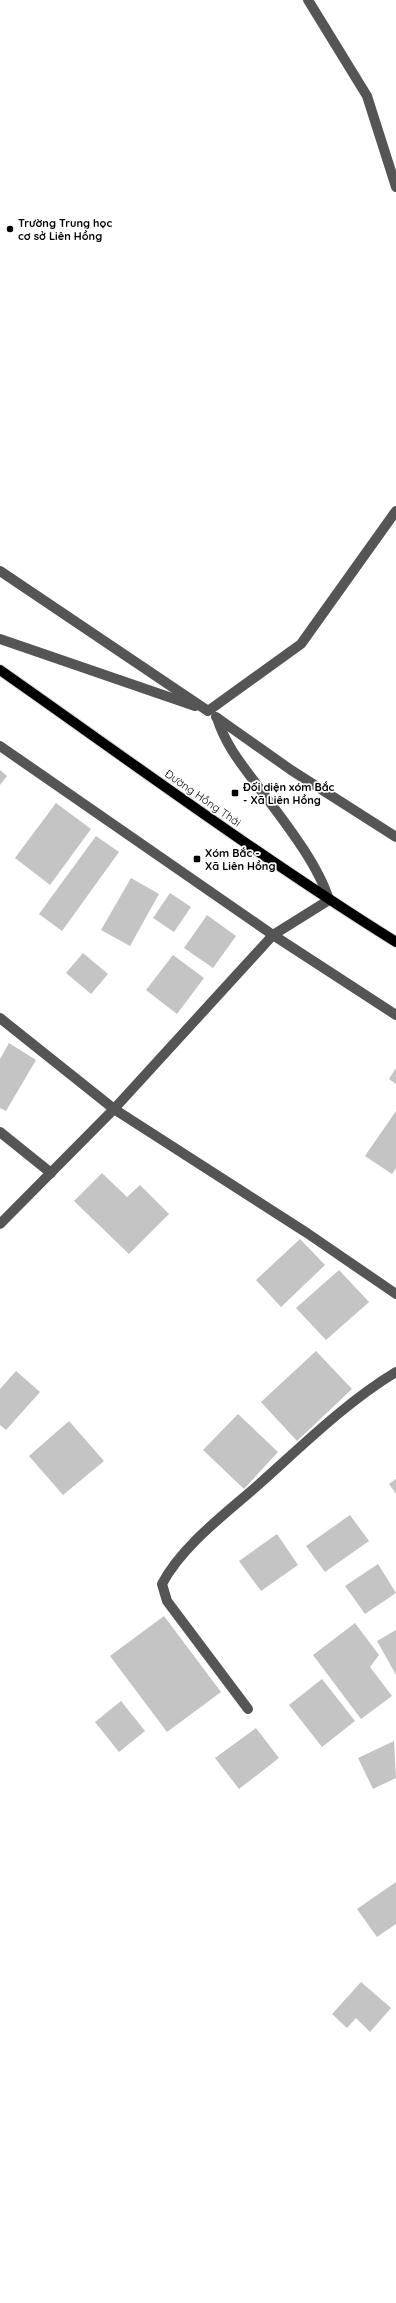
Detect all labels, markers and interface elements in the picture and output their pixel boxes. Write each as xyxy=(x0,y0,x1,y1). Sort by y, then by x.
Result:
place label: Trường Trung học cơ sở Liên Hồng xyxy=(18,216,112,243)
marker: Trường Trung học cơ sở Liên Hồng xyxy=(5,224,15,234)
street label: Đường Hồng Thái xyxy=(162,767,244,829)
place label: Đối diện xóm Bắc - Xã Liên Hồng xyxy=(242,780,335,807)
marker: Đối diện xóm Bắc - Xã Liên Hồng xyxy=(230,788,240,798)
place label: Xóm Bắc - Xã Liên Hồng xyxy=(205,846,275,873)
marker: Xóm Bắc - Xã Liên Hồng xyxy=(192,854,202,864)

